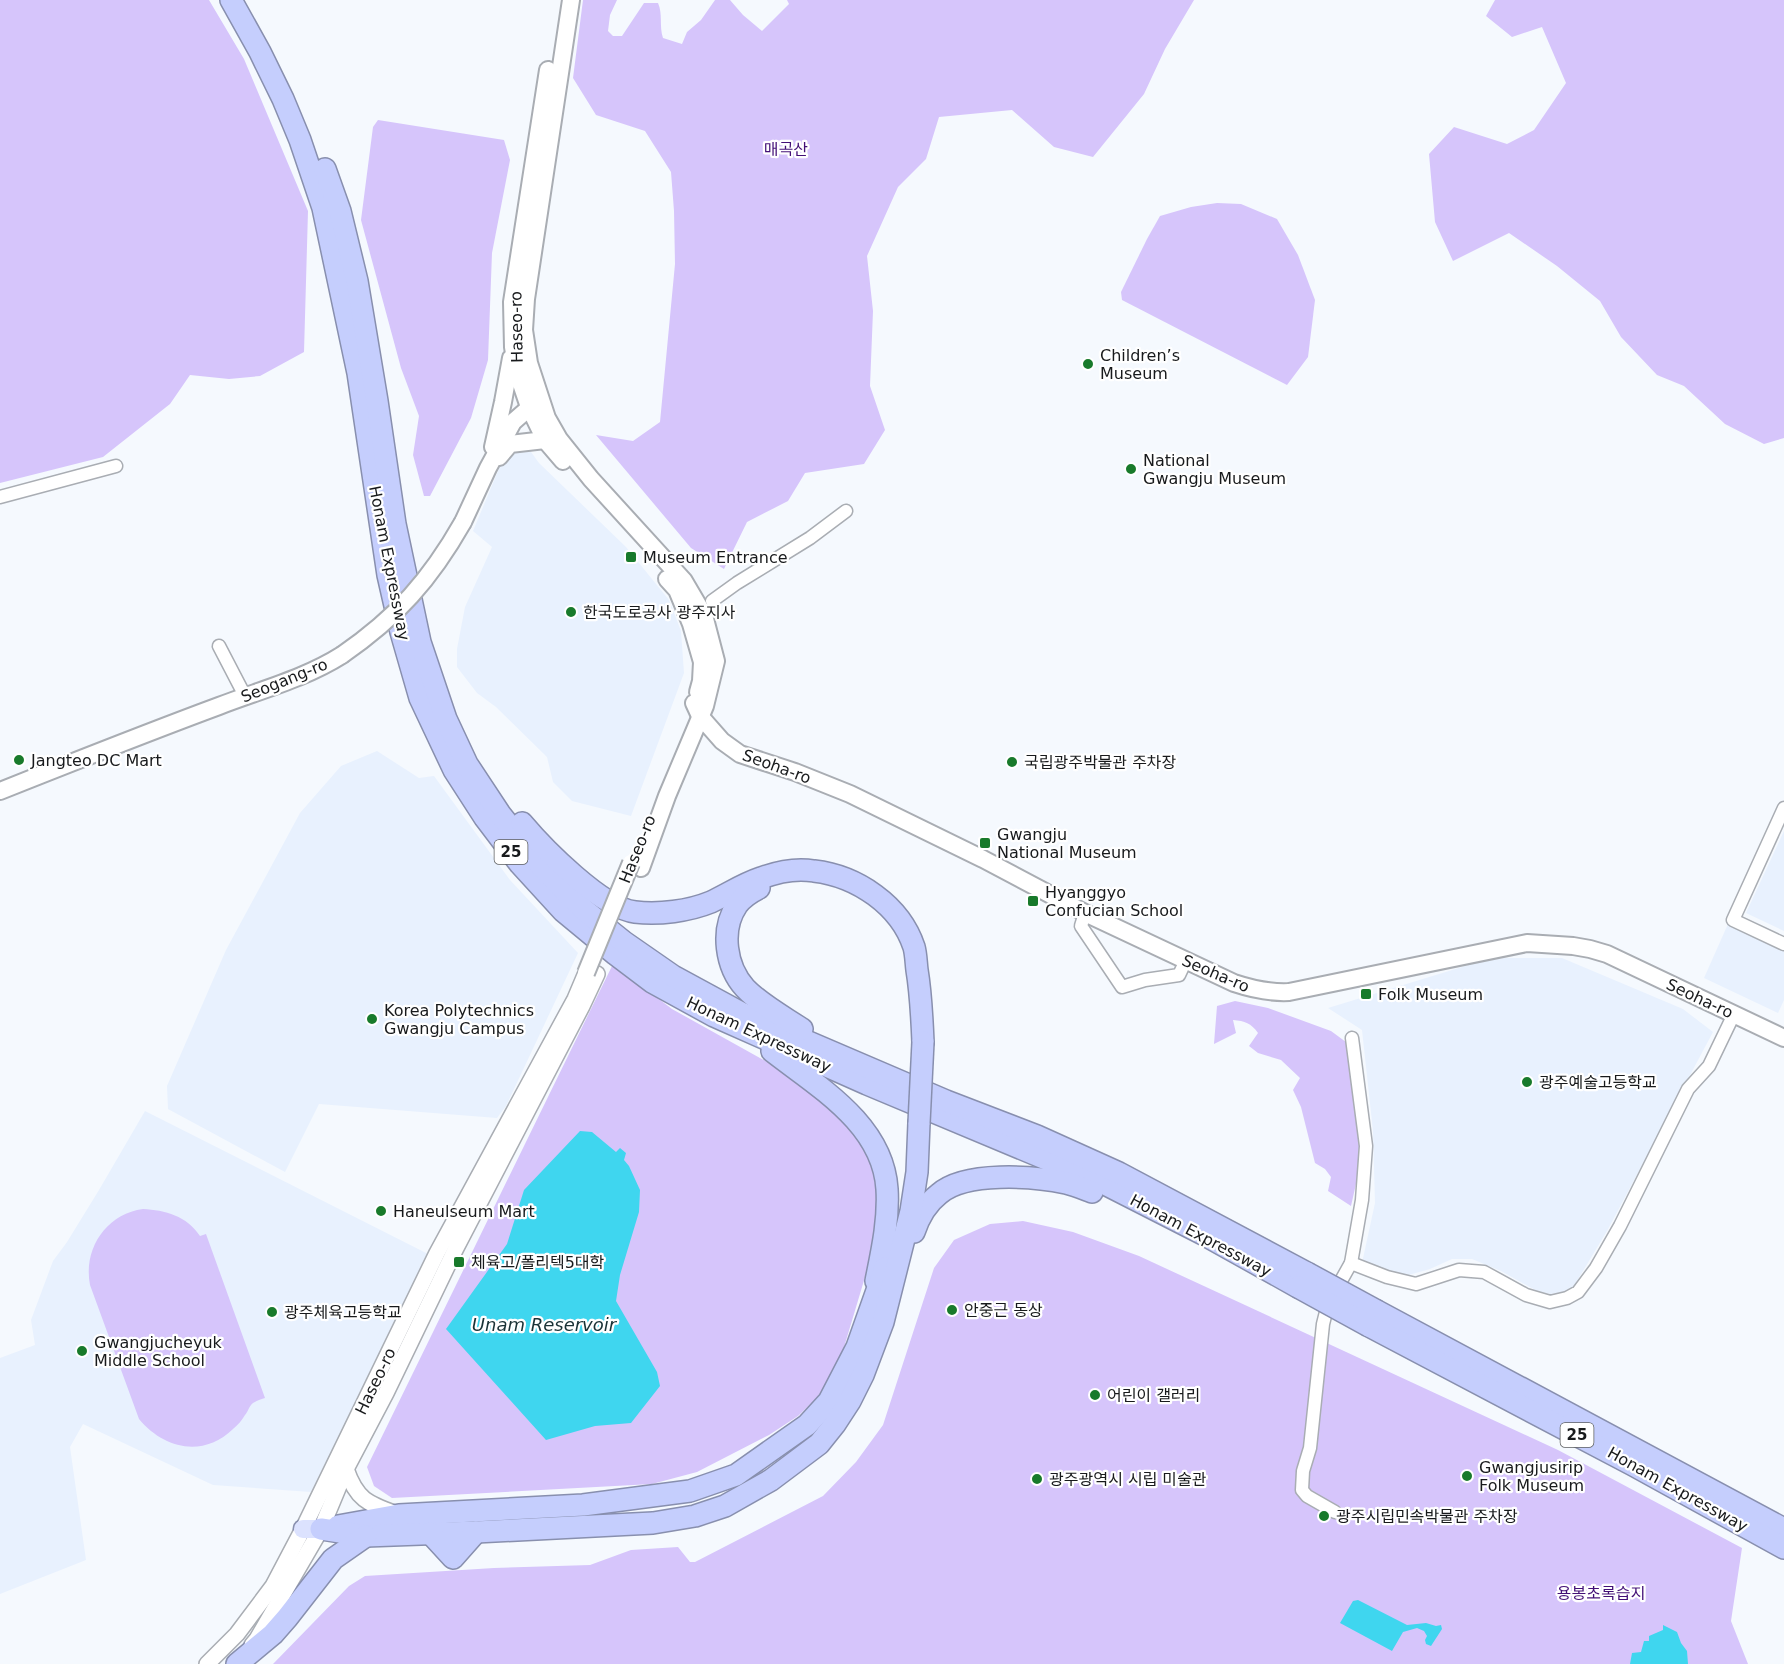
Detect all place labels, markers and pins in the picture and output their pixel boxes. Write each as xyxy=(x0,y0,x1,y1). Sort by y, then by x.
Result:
place label: Children’s Museum xyxy=(1100,346,1180,383)
marker: Children’s Museum xyxy=(1081,357,1095,371)
place label: National Gwangju Museum xyxy=(1143,451,1286,488)
marker: National Gwangju Museum xyxy=(1124,462,1138,476)
place label: Museum Entrance xyxy=(643,548,788,567)
marker: Museum Entrance xyxy=(624,550,638,564)
place label: 한국도로공사 광주지사 xyxy=(583,603,736,622)
marker: 한국도로공사 광주지사 xyxy=(564,605,578,619)
place label: Jangteo DC Mart xyxy=(30,751,162,770)
marker: Jangteo DC Mart xyxy=(12,753,26,767)
place label: 국립광주박물관 주차장 xyxy=(1024,753,1177,772)
marker: 국립광주박물관 주차장 xyxy=(1005,755,1019,769)
place label: Gwangju National Museum xyxy=(997,825,1137,862)
marker: Gwangju National Museum xyxy=(978,836,992,850)
place label: Hyanggyo Confucian School xyxy=(1045,883,1183,920)
marker: Hyanggyo Confucian School xyxy=(1026,894,1040,908)
place label: Folk Museum xyxy=(1378,985,1483,1004)
marker: Folk Museum xyxy=(1359,987,1373,1001)
place label: Korea Polytechnics Gwangju Campus xyxy=(384,1001,534,1038)
marker: Korea Polytechnics Gwangju Campus xyxy=(365,1012,379,1026)
place label: 광주예술고등학교 xyxy=(1539,1073,1657,1092)
marker: 광주예술고등학교 xyxy=(1520,1075,1534,1089)
place label: Haneulseum Mart xyxy=(393,1202,535,1221)
marker: Haneulseum Mart xyxy=(374,1204,388,1218)
place label: 체육고/폴리텍5대학 xyxy=(471,1253,605,1272)
marker: 체육고/폴리텍5대학 xyxy=(452,1255,466,1269)
place label: 안중근 동상 xyxy=(964,1301,1043,1320)
place label: 광주체육고등학교 xyxy=(284,1303,402,1322)
marker: 안중근 동상 xyxy=(945,1303,959,1317)
marker: 광주체육고등학교 xyxy=(265,1305,279,1319)
place label: Gwangjucheyuk Middle School xyxy=(94,1333,223,1370)
marker: Gwangjucheyuk Middle School xyxy=(75,1344,89,1358)
place label: 어린이 갤러리 xyxy=(1107,1386,1200,1405)
marker: 어린이 갤러리 xyxy=(1088,1388,1102,1402)
place label: Gwangjusirip Folk Museum xyxy=(1479,1458,1584,1495)
marker: Gwangjusirip Folk Museum xyxy=(1460,1469,1474,1483)
place label: 광주광역시 시립 미술관 xyxy=(1049,1470,1207,1489)
marker: 광주광역시 시립 미술관 xyxy=(1030,1472,1044,1486)
place label: 광주시립민속박물관 주차장 xyxy=(1336,1507,1518,1526)
marker: 광주시립민속박물관 주차장 xyxy=(1317,1509,1331,1523)

